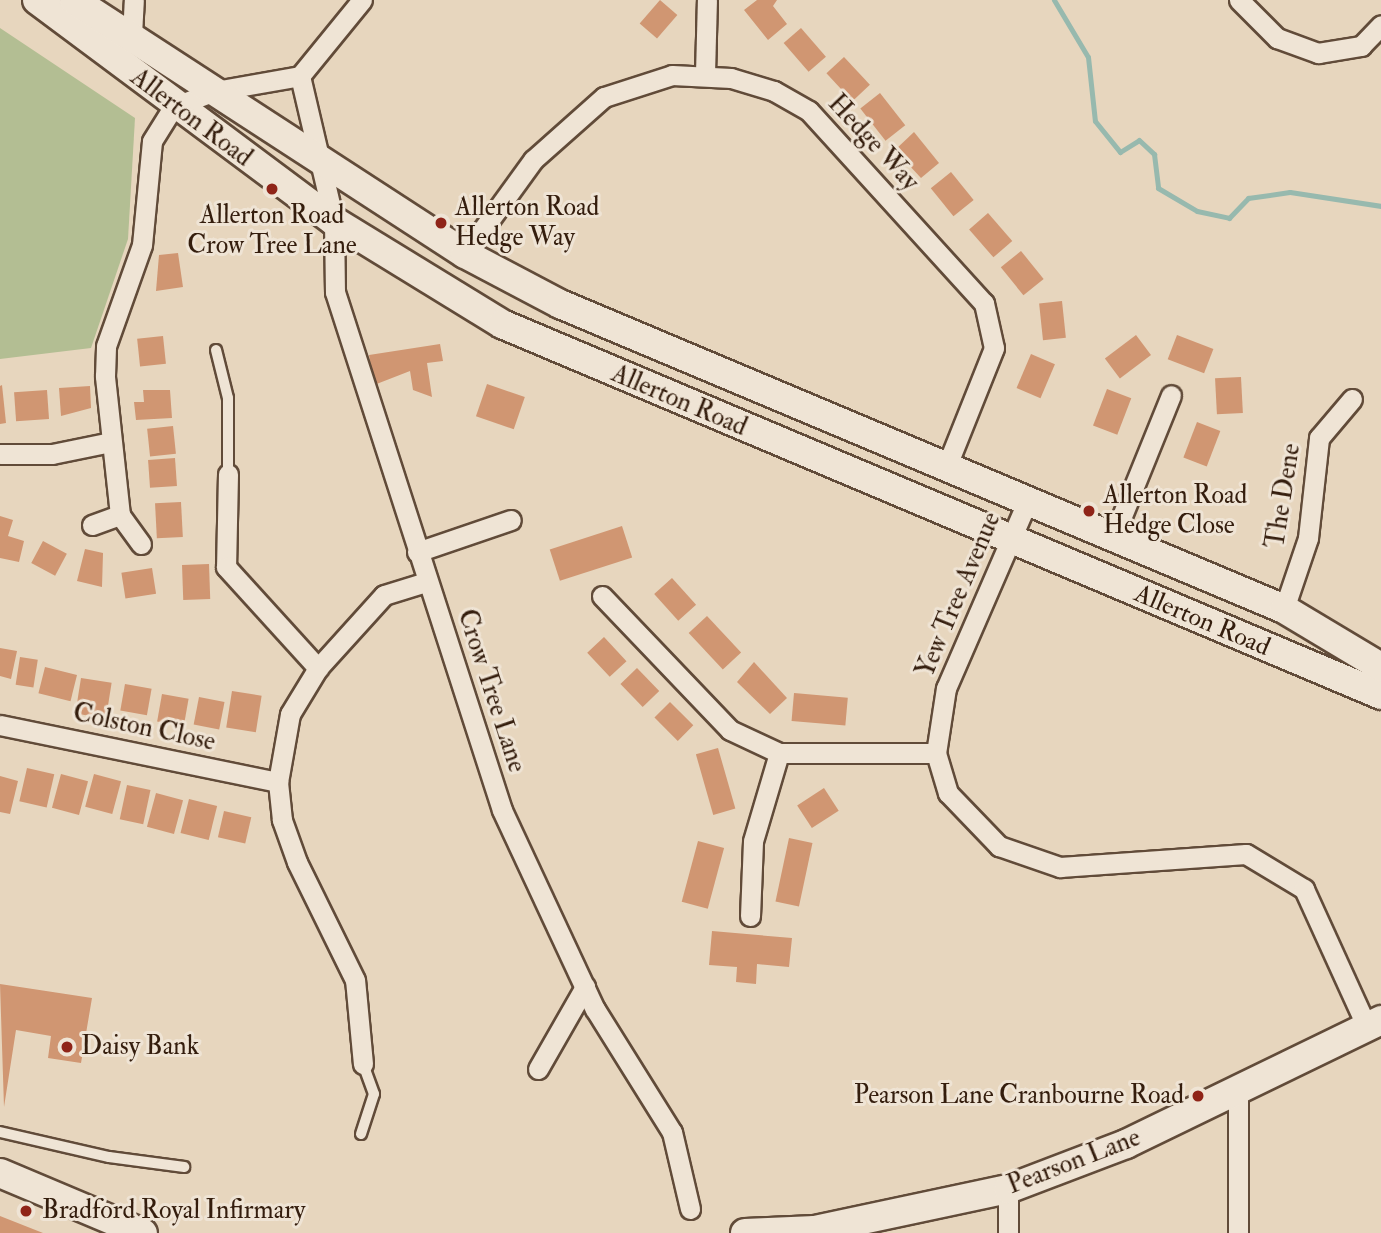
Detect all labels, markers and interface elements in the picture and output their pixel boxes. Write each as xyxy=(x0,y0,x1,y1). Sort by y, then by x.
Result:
street label: Allerton Road xyxy=(124,62,258,174)
street label: Hedge Way xyxy=(821,89,925,197)
marker: Allerton Road Crow Tree Lane xyxy=(264,181,280,197)
place label: Allerton Road Hedge Way xyxy=(455,192,599,254)
place label: Allerton Road Crow Tree Lane xyxy=(187,200,357,262)
marker: Allerton Road Hedge Way xyxy=(433,215,449,231)
street label: Allerton Road xyxy=(606,358,752,444)
street label: The Dene xyxy=(1260,441,1308,551)
place label: Allerton Road Hedge Close xyxy=(1103,480,1247,542)
marker: Allerton Road Hedge Close xyxy=(1081,503,1097,519)
street label: Yew Tree Avenue xyxy=(910,508,1008,682)
street label: Allerton Road xyxy=(1129,578,1275,664)
street label: Crow Tree Lane xyxy=(450,606,532,776)
street label: Colston Close xyxy=(70,698,218,758)
place label: Daisy Bank xyxy=(81,1031,199,1063)
marker: Daisy Bank xyxy=(59,1039,75,1055)
place label: Pearson Lane Cranbourne Road xyxy=(854,1080,1184,1112)
marker: Pearson Lane Cranbourne Road xyxy=(1190,1088,1206,1104)
street label: Pearson Lane xyxy=(1003,1122,1145,1202)
place label: Bradford Royal Infirmary xyxy=(42,1195,305,1227)
marker: Bradford Royal Infirmary xyxy=(16,1201,36,1221)

